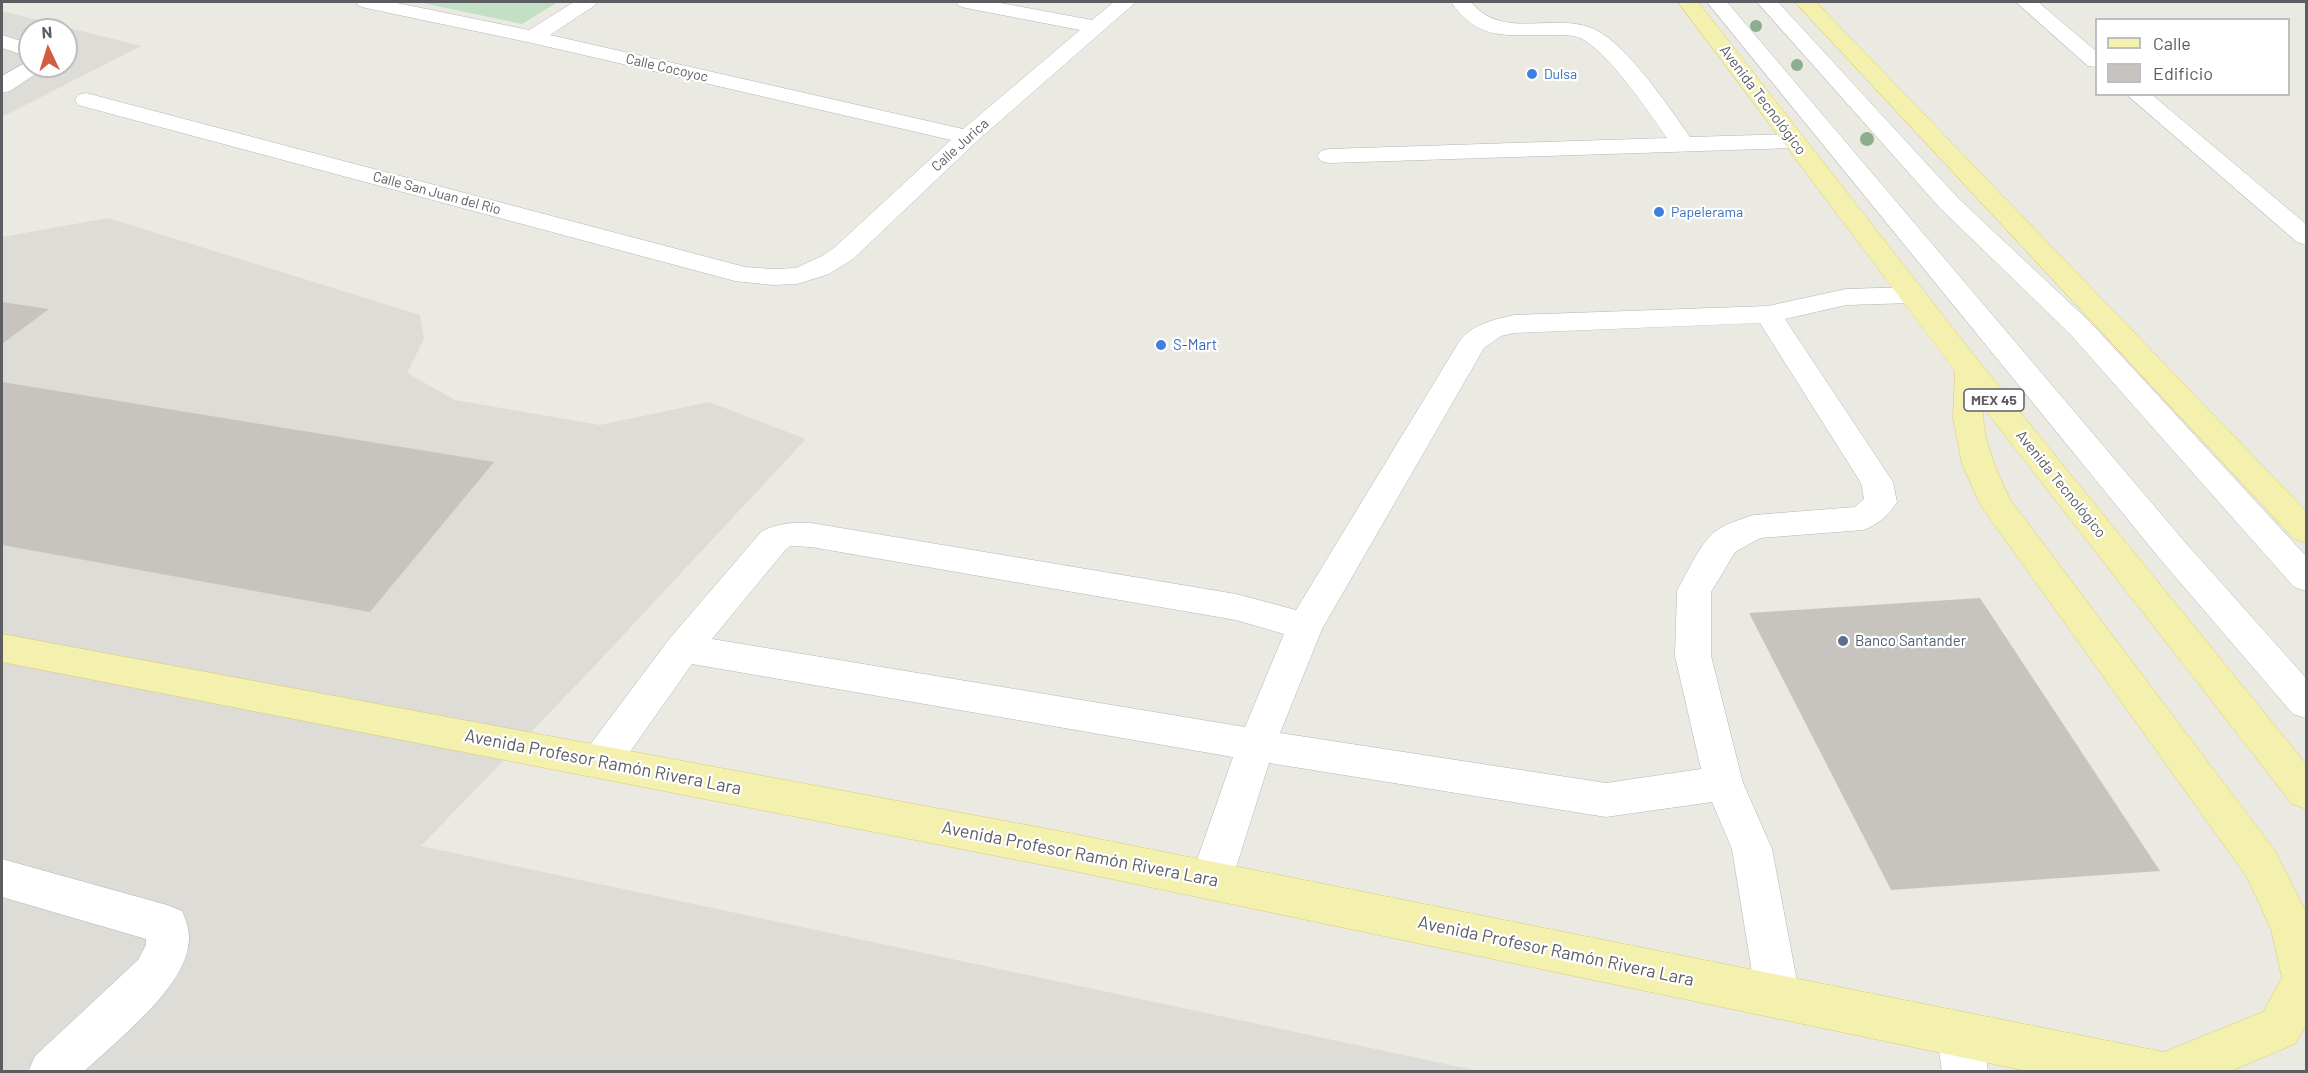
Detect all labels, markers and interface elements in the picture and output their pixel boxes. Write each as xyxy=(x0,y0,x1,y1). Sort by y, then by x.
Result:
north arrow xyxy=(18,18,78,78)
legend xyxy=(2095,18,2290,96)
text: N xyxy=(41,22,53,41)
text: Calle xyxy=(2153,32,2191,54)
street label: Avenida Tecnológico xyxy=(1716,41,1810,159)
street label: Calle Cocoyoc xyxy=(624,50,710,86)
text: Edificio xyxy=(2153,62,2213,84)
place label: Dulsa xyxy=(1544,66,1577,82)
marker: Dulsa xyxy=(1525,67,1539,81)
street label: Calle Jurica xyxy=(928,115,992,175)
street label: Calle San Juan del Rio xyxy=(371,168,503,218)
place label: Papelerama xyxy=(1671,204,1743,220)
marker: Papelerama xyxy=(1652,205,1666,219)
place label: S-Mart xyxy=(1173,336,1217,354)
marker: S-Mart xyxy=(1154,338,1168,352)
road number: MEX 45 xyxy=(1964,389,2024,411)
street label: Avenida Tecnológico xyxy=(2012,427,2110,541)
place label: Banco Santander xyxy=(1855,632,1966,650)
marker: Banco Santander xyxy=(1836,634,1850,648)
street label: Avenida Profesor Ramón Rivera Lara xyxy=(463,725,743,799)
street label: Avenida Profesor Ramón Rivera Lara xyxy=(940,817,1220,891)
street label: Avenida Profesor Ramón Rivera Lara xyxy=(1416,911,1696,991)

